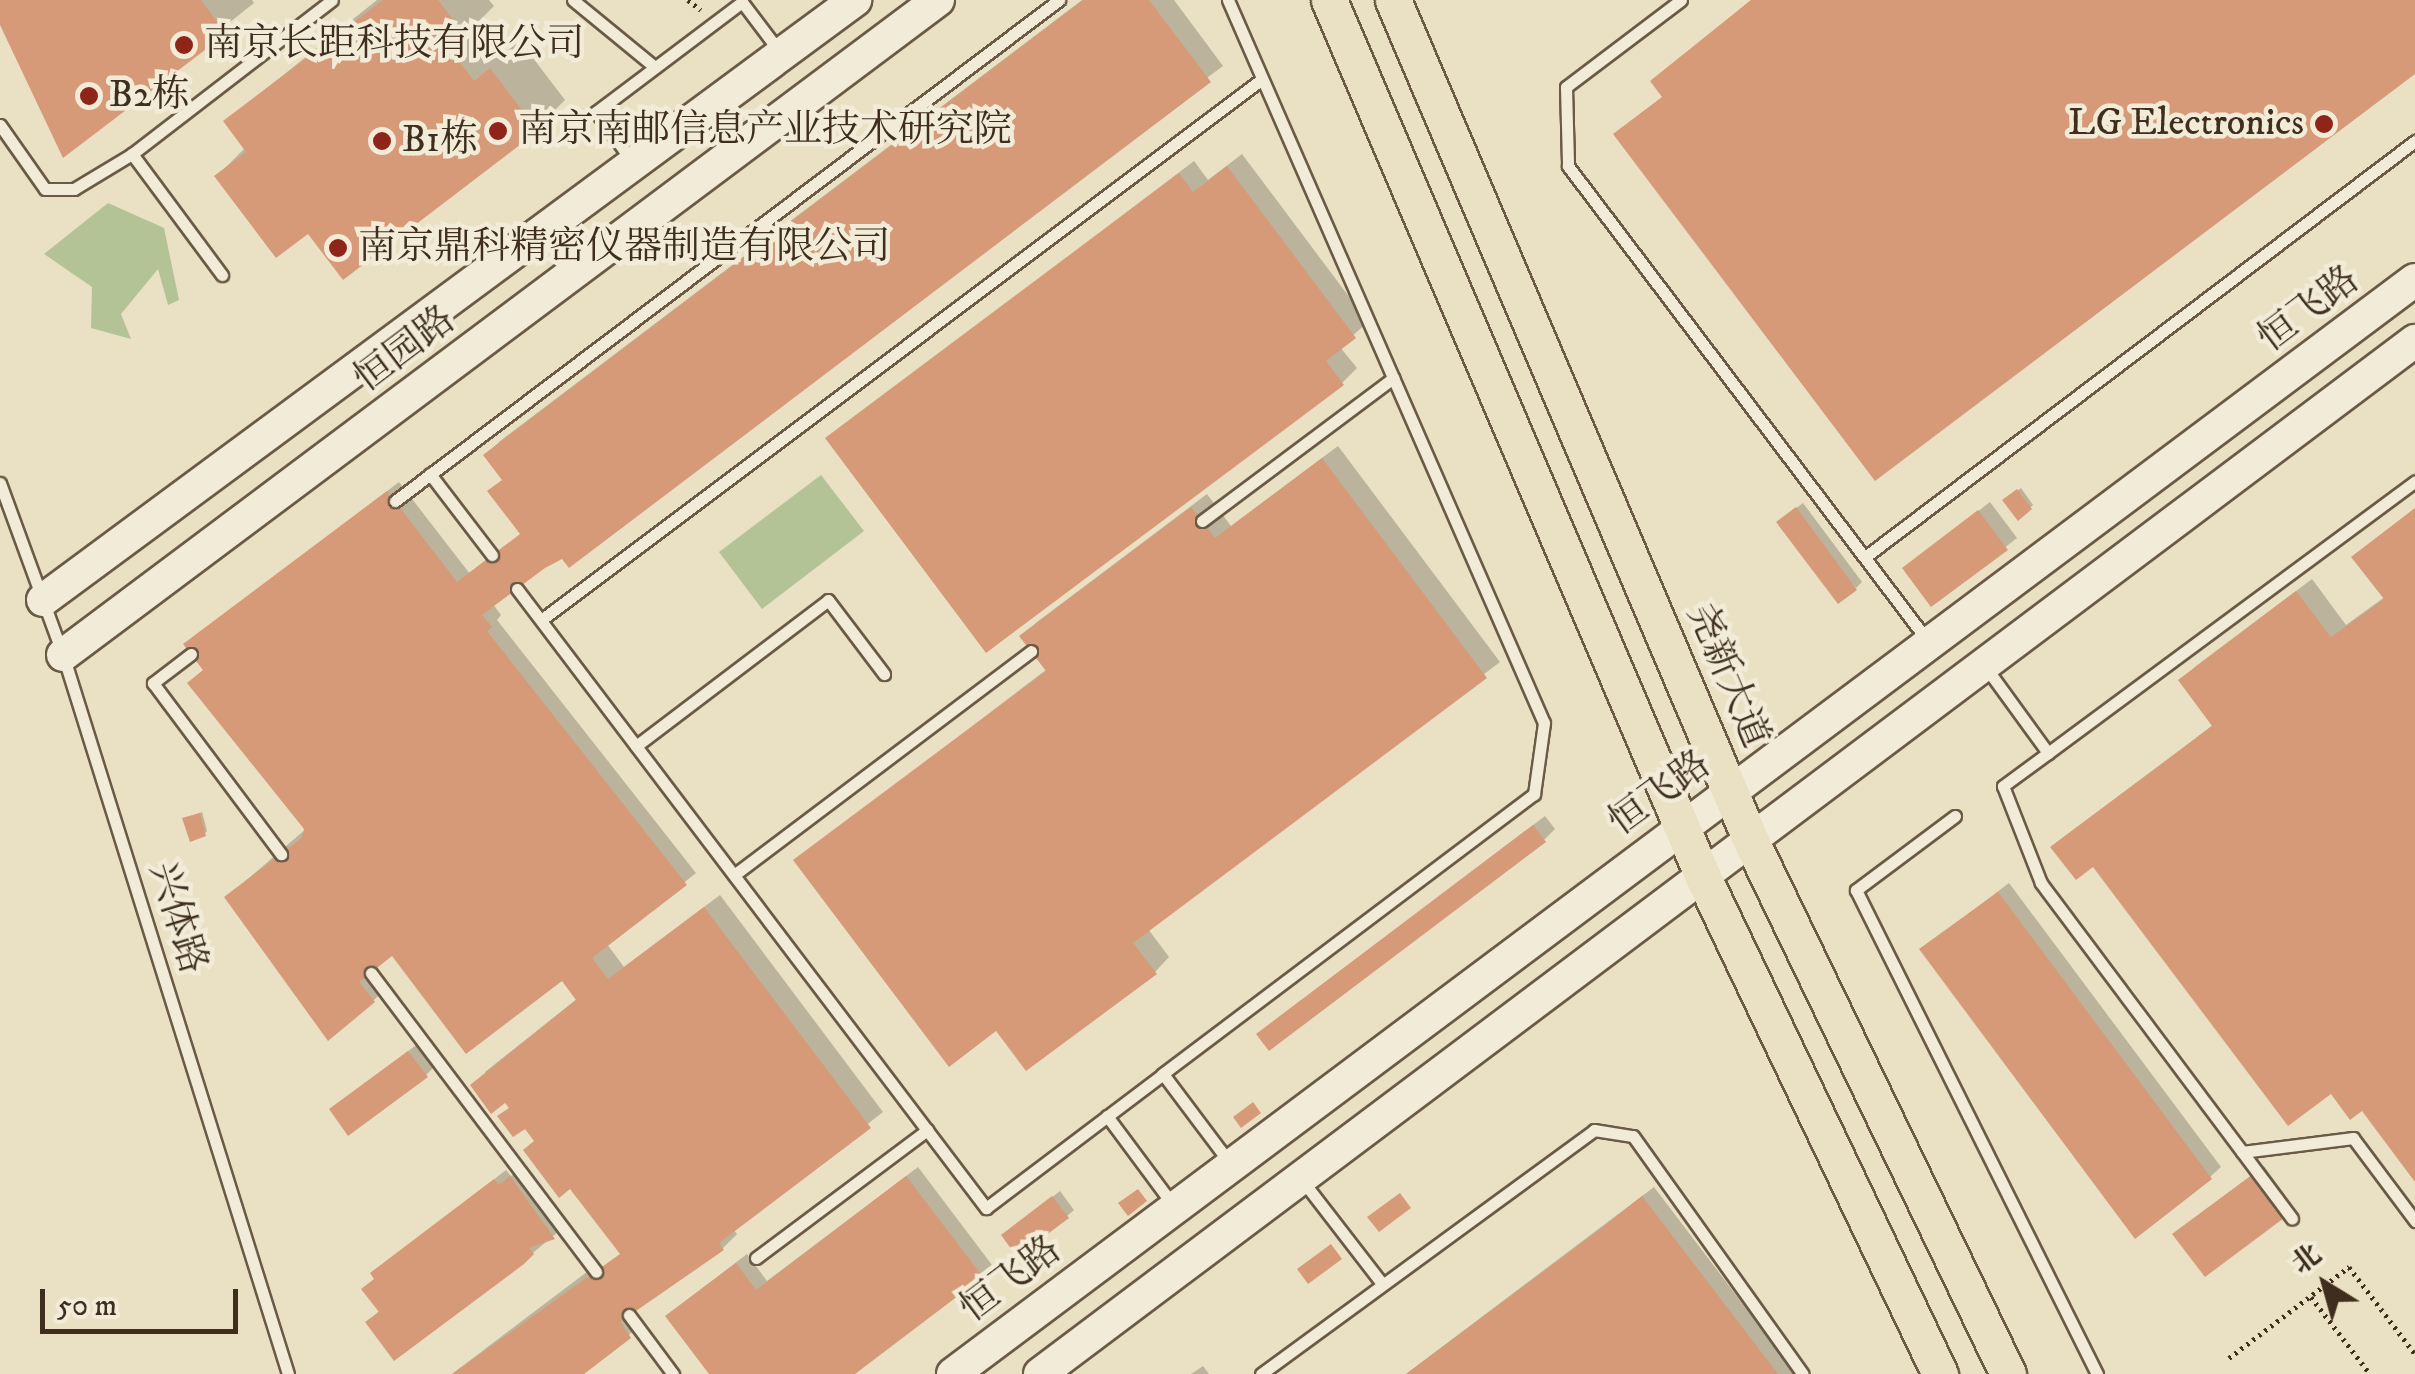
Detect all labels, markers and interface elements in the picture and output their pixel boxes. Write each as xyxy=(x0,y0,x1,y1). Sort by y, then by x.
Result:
place label: 南京长距科技有限公司 xyxy=(204,22,584,68)
marker: 南京长距科技有限公司 xyxy=(173,34,195,56)
place label: B2栋 xyxy=(109,73,190,119)
marker: B2栋 xyxy=(78,85,100,107)
place label: LG Electronics xyxy=(2068,101,2304,147)
place label: 南京南邮信息产业技术研究院 xyxy=(518,108,1012,154)
marker: LG Electronics xyxy=(2313,113,2335,135)
place label: B1栋 xyxy=(402,118,478,164)
marker: 南京南邮信息产业技术研究院 xyxy=(487,120,509,142)
marker: B1栋 xyxy=(371,130,393,152)
place label: 南京鼎科精密仪器制造有限公司 xyxy=(358,225,890,271)
marker: 南京鼎科精密仪器制造有限公司 xyxy=(327,237,349,259)
street label: 恒飞路 xyxy=(2250,257,2368,363)
street label: 恒园路 xyxy=(346,297,464,403)
street label: 尧新大道 xyxy=(1676,597,1778,755)
street label: 恒飞路 xyxy=(1600,742,1720,846)
street label: 兴体路 xyxy=(139,857,215,979)
street label: 恒飞路 xyxy=(952,1227,1070,1333)
north arrow xyxy=(2275,1234,2375,1334)
text: 北 xyxy=(2285,1237,2328,1282)
scale bar xyxy=(45,1269,242,1331)
text: 50 m xyxy=(57,1288,117,1325)

